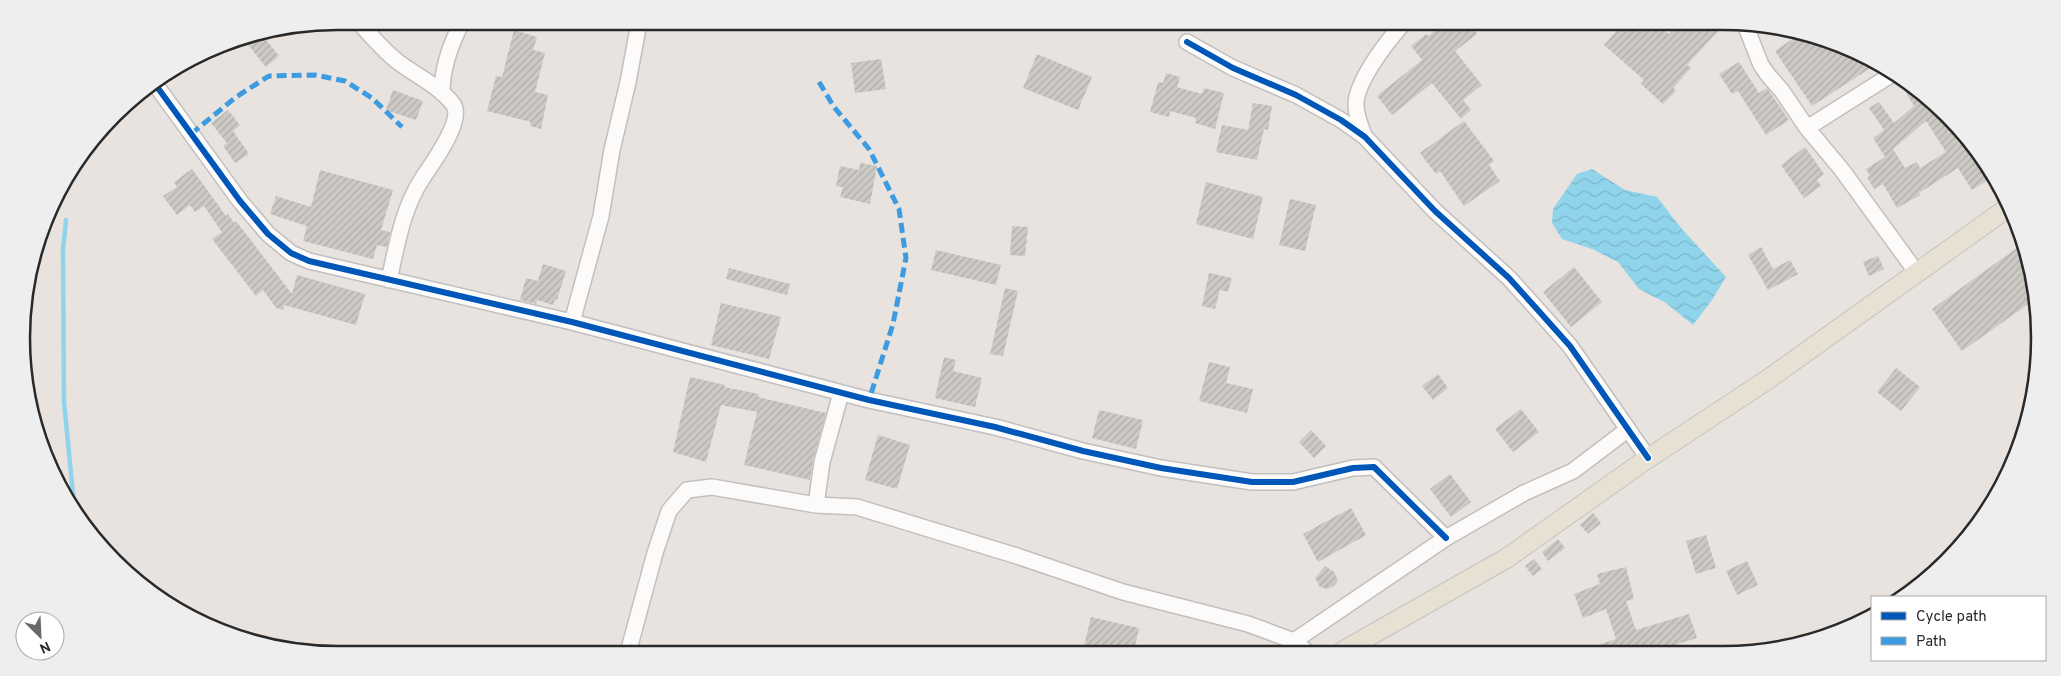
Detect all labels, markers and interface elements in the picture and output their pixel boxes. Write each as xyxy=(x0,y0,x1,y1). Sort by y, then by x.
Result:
legend xyxy=(1871,596,2046,661)
text: Cycle path xyxy=(1916,608,1987,627)
north arrow xyxy=(15,611,65,661)
text: Path xyxy=(1916,633,1947,652)
text: N xyxy=(37,637,53,656)

